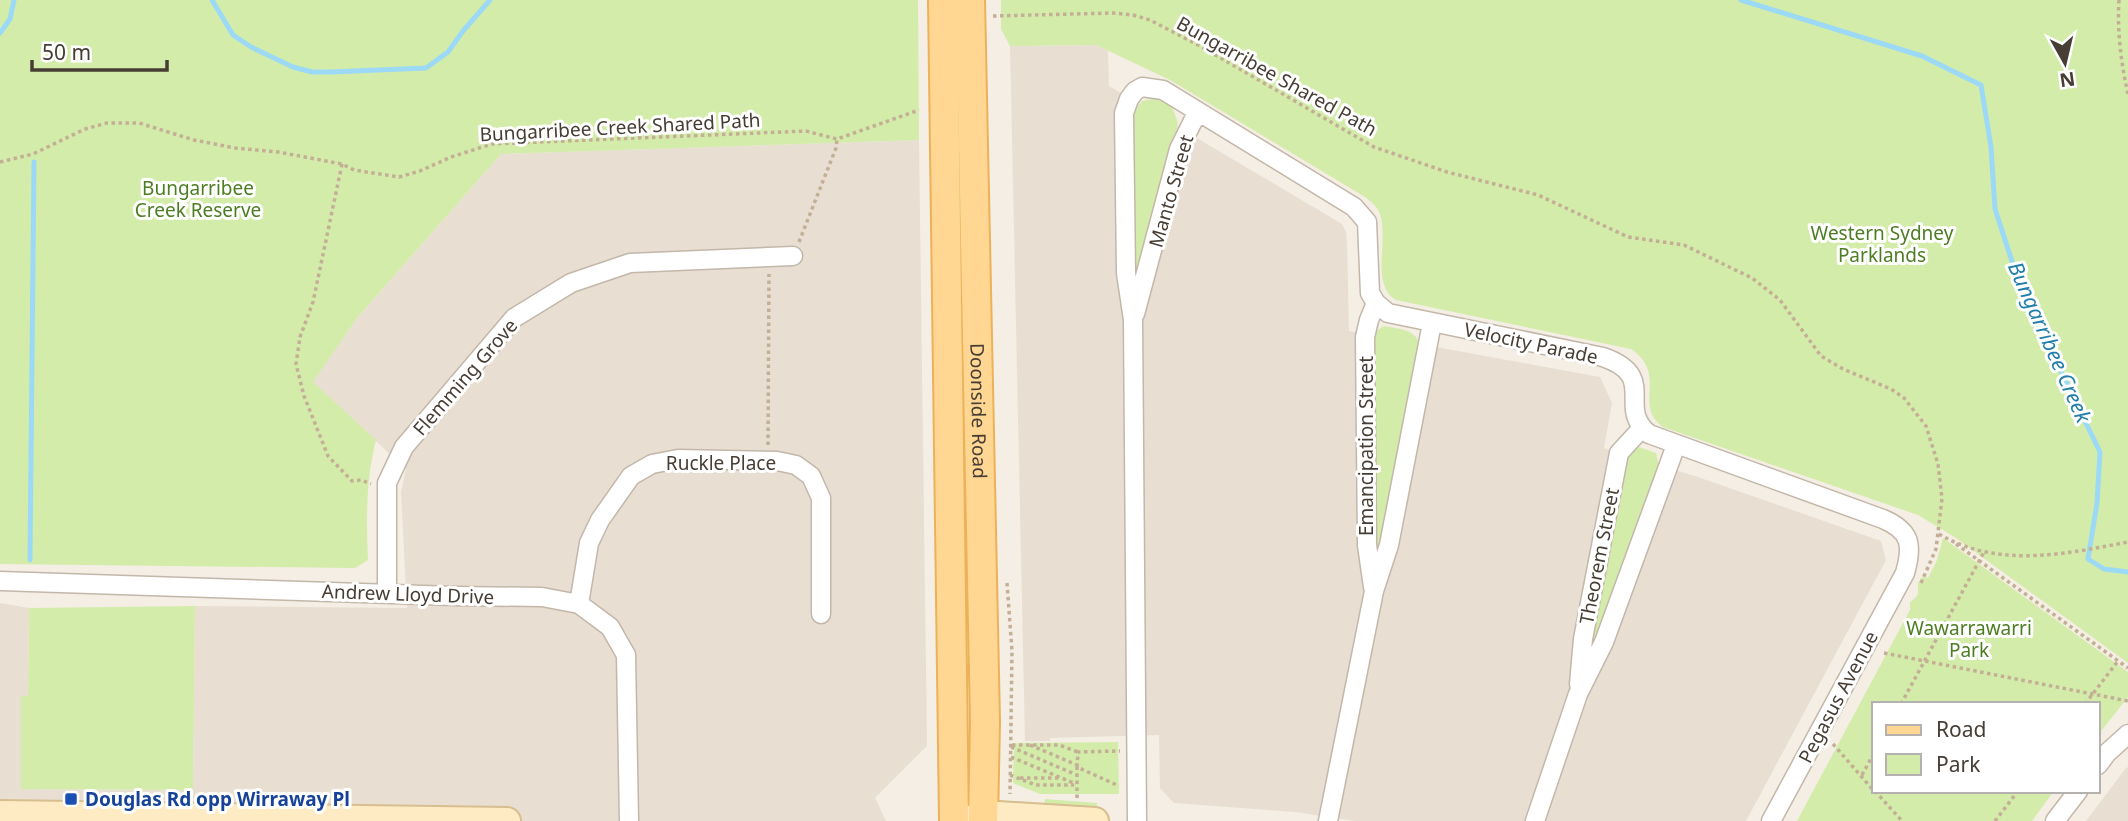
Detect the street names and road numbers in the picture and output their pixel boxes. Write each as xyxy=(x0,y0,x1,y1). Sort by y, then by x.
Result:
street label: Bungarribee Shared Path xyxy=(1172,10,1382,142)
street label: Bungarribee Creek Shared Path xyxy=(479,107,761,147)
street label: Manto Street xyxy=(1143,132,1200,250)
street label: Flemming Grove xyxy=(407,313,523,441)
street label: Velocity Parade xyxy=(1462,316,1600,370)
street label: Doonside Road xyxy=(964,343,993,479)
street label: Emancipation Street xyxy=(1353,356,1379,536)
street label: Ruckle Place xyxy=(666,450,776,476)
street label: Theorem Street xyxy=(1573,485,1625,626)
street label: Andrew Lloyd Drive xyxy=(321,578,495,610)
street label: Pegasus Avenue xyxy=(1792,626,1884,768)

